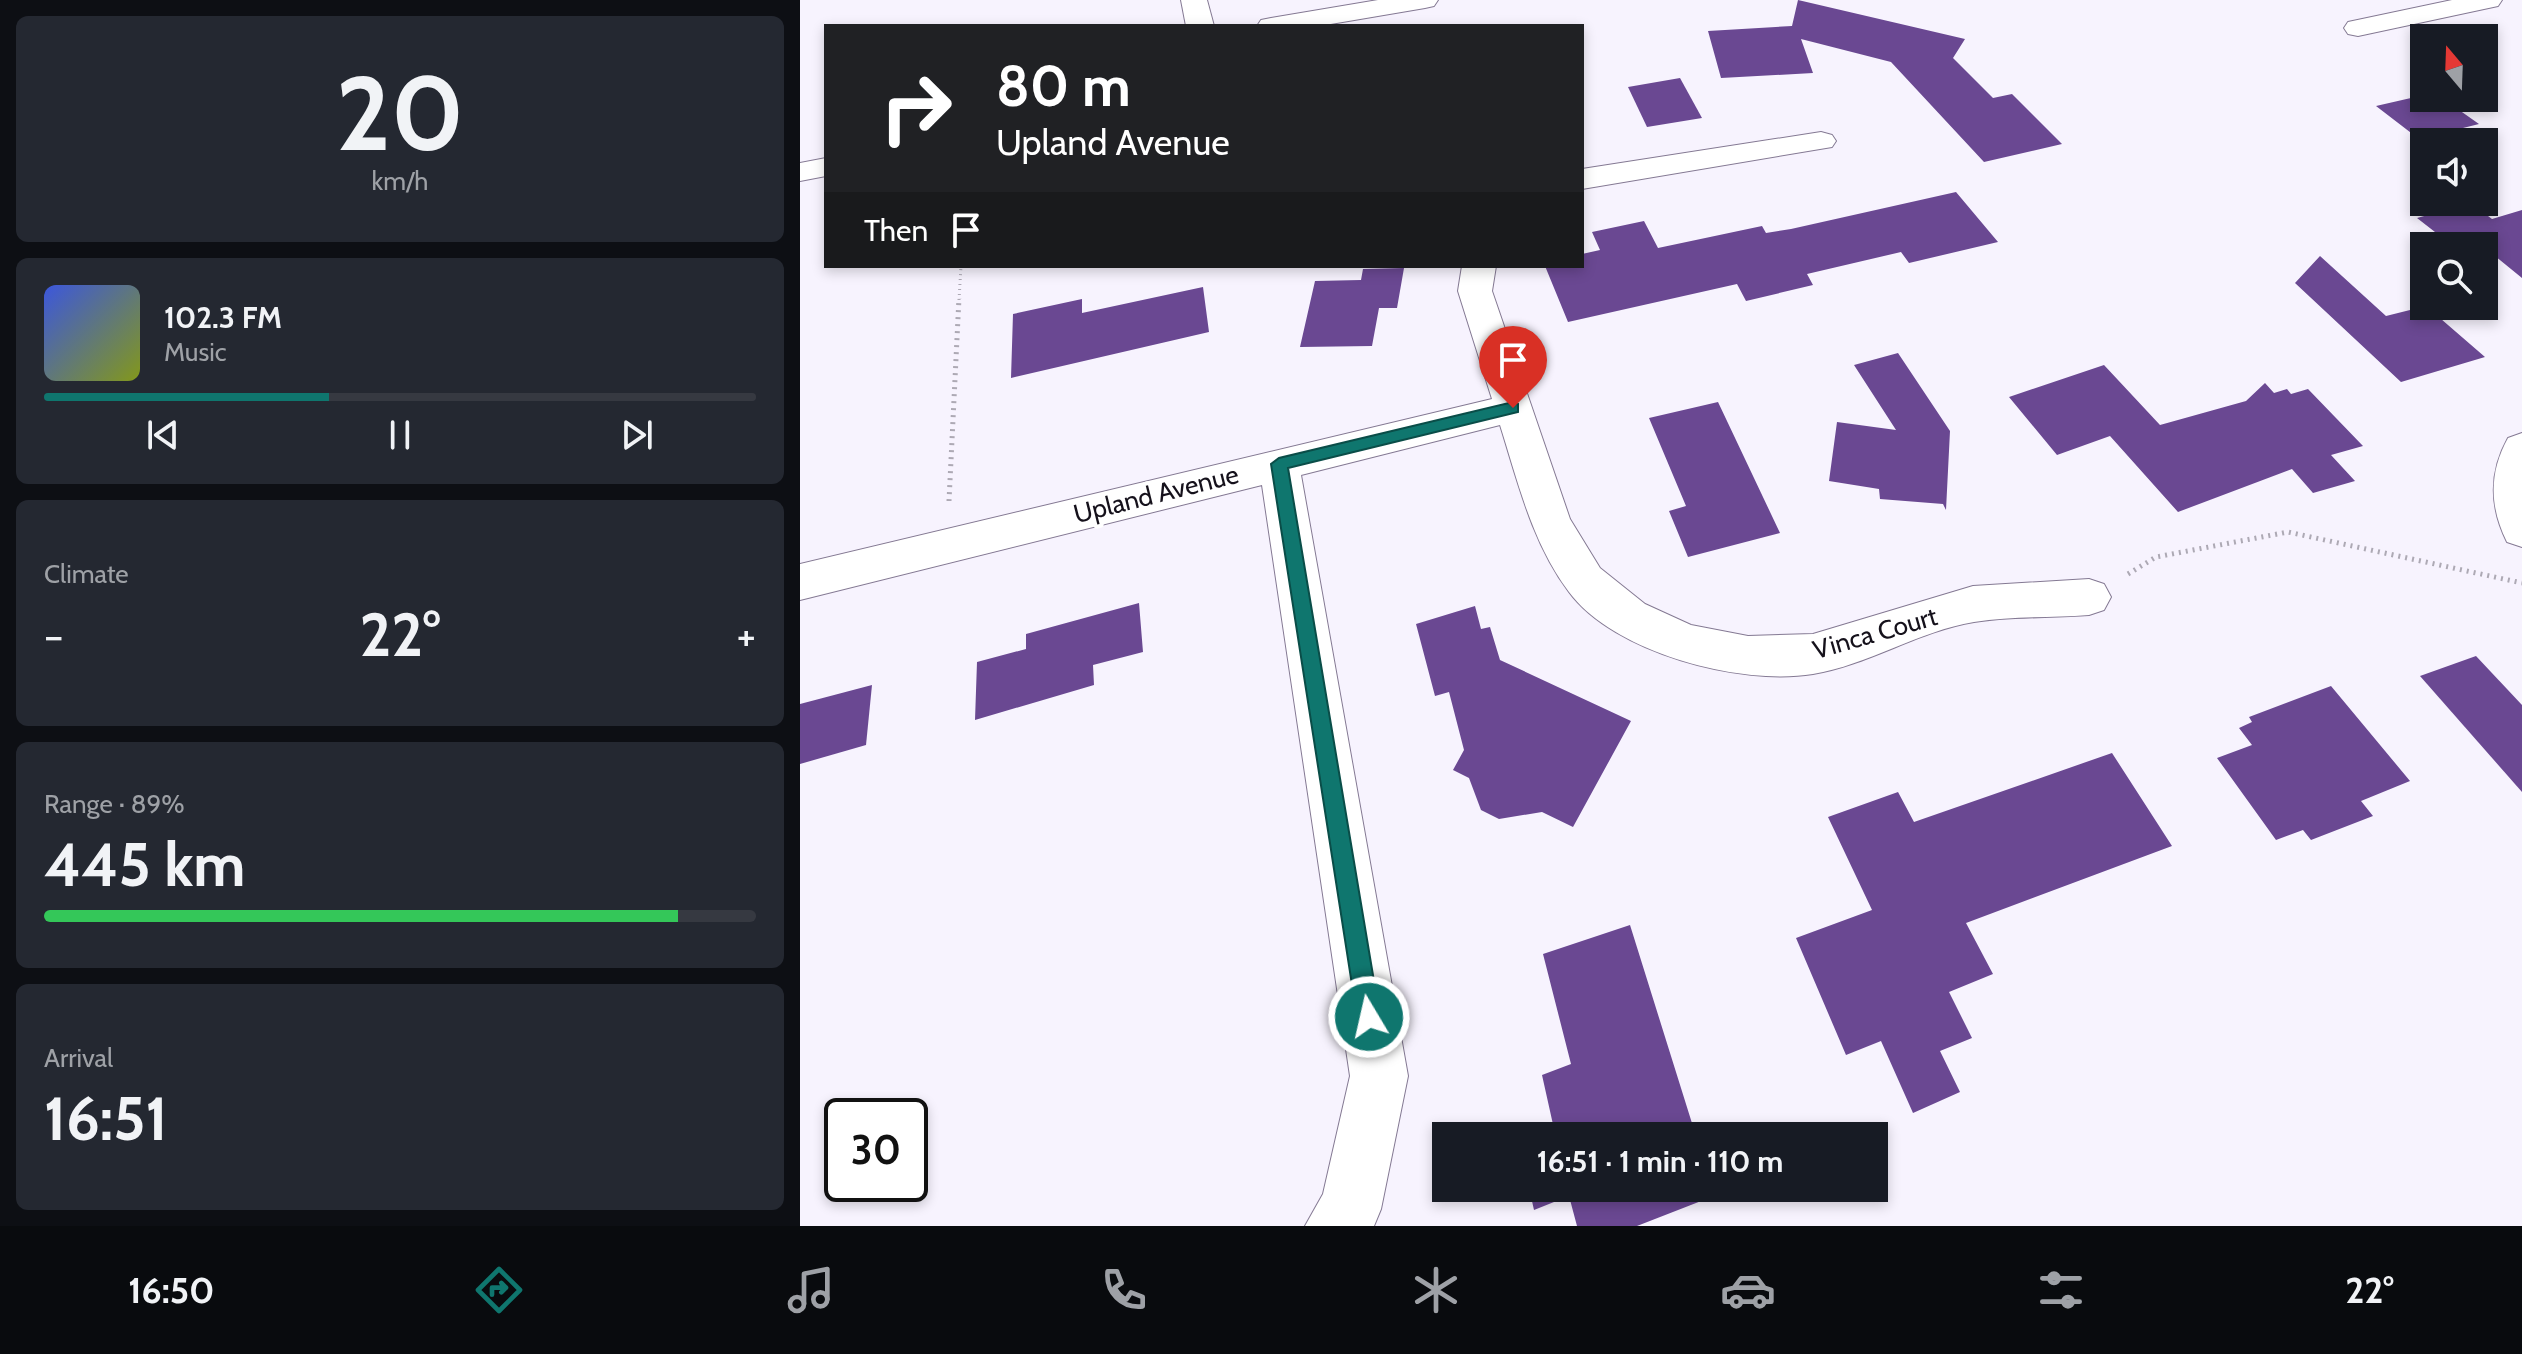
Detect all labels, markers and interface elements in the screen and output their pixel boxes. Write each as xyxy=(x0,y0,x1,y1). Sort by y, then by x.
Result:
north arrow xyxy=(2410,24,2498,112)
map controls xyxy=(2410,24,2498,320)
text: 20 xyxy=(336,50,464,176)
text: 80 m xyxy=(996,52,1131,120)
icon: right xyxy=(864,56,968,160)
text: Upland Avenue xyxy=(996,120,1230,164)
button: sound xyxy=(2410,128,2498,216)
text: km/h xyxy=(372,165,428,197)
icon: arrive xyxy=(944,208,988,252)
text: Then xyxy=(864,212,928,249)
button: search xyxy=(2410,232,2498,320)
text: 102.3 FM xyxy=(164,299,282,336)
pin xyxy=(1479,326,1547,408)
text: Music xyxy=(164,336,227,368)
icon: arrive xyxy=(1491,338,1535,382)
icon: previous xyxy=(141,413,185,457)
icon: pause xyxy=(378,413,422,457)
icon: next xyxy=(615,413,659,457)
street label: Upland Avenue xyxy=(1070,458,1242,530)
text: Climate xyxy=(44,558,129,590)
text: 22° xyxy=(360,598,440,671)
street label: Vinca Court xyxy=(1809,600,1941,666)
text: − xyxy=(44,609,63,662)
text: + xyxy=(737,609,756,662)
text: Range · 89% xyxy=(44,788,185,820)
text: 445 km xyxy=(44,828,245,901)
position arrow xyxy=(1327,975,1411,1059)
text: Arrival xyxy=(44,1042,113,1074)
text: 16:51 xyxy=(44,1082,168,1155)
speed limit sign: 30 xyxy=(824,1098,928,1202)
text: 16:51 · 1 min · 110 m xyxy=(1537,1143,1783,1180)
icon: directions xyxy=(471,1262,527,1318)
icon: music xyxy=(783,1262,839,1318)
icon: phone xyxy=(1096,1262,1152,1318)
icon: climate xyxy=(1408,1262,1464,1318)
icon: car xyxy=(1720,1262,1776,1318)
icon: filters xyxy=(2033,1262,2089,1318)
text: 16:50 xyxy=(128,1268,214,1312)
text: 22° xyxy=(2345,1268,2394,1312)

